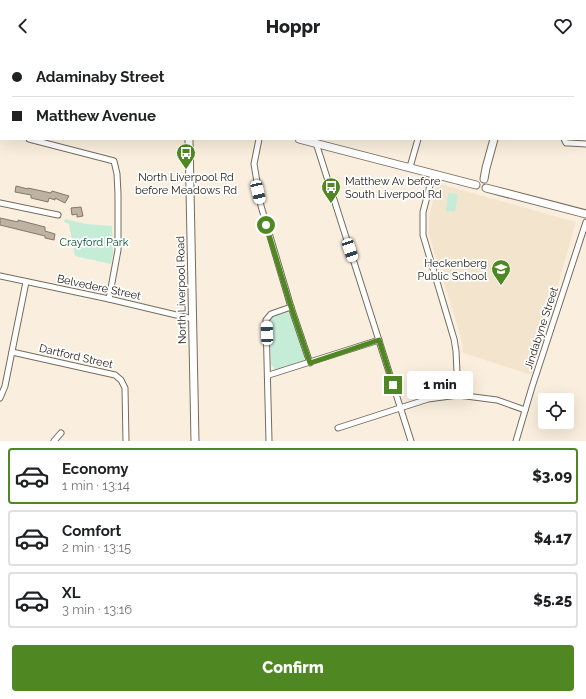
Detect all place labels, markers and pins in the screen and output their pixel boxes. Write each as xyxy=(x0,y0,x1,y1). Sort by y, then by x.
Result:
bus stop icon: North Liverpool Rd before Meadows Rd xyxy=(175,142,197,170)
place label: North Liverpool Rd before Meadows Rd xyxy=(135,171,237,197)
place label: Matthew Av before South Liverpool Rd xyxy=(345,175,442,201)
bus stop icon: Matthew Av before South Liverpool Rd xyxy=(320,176,342,204)
place label: Heckenberg Public School xyxy=(417,257,487,283)
school or university icon: Heckenberg Public School xyxy=(490,258,512,286)

